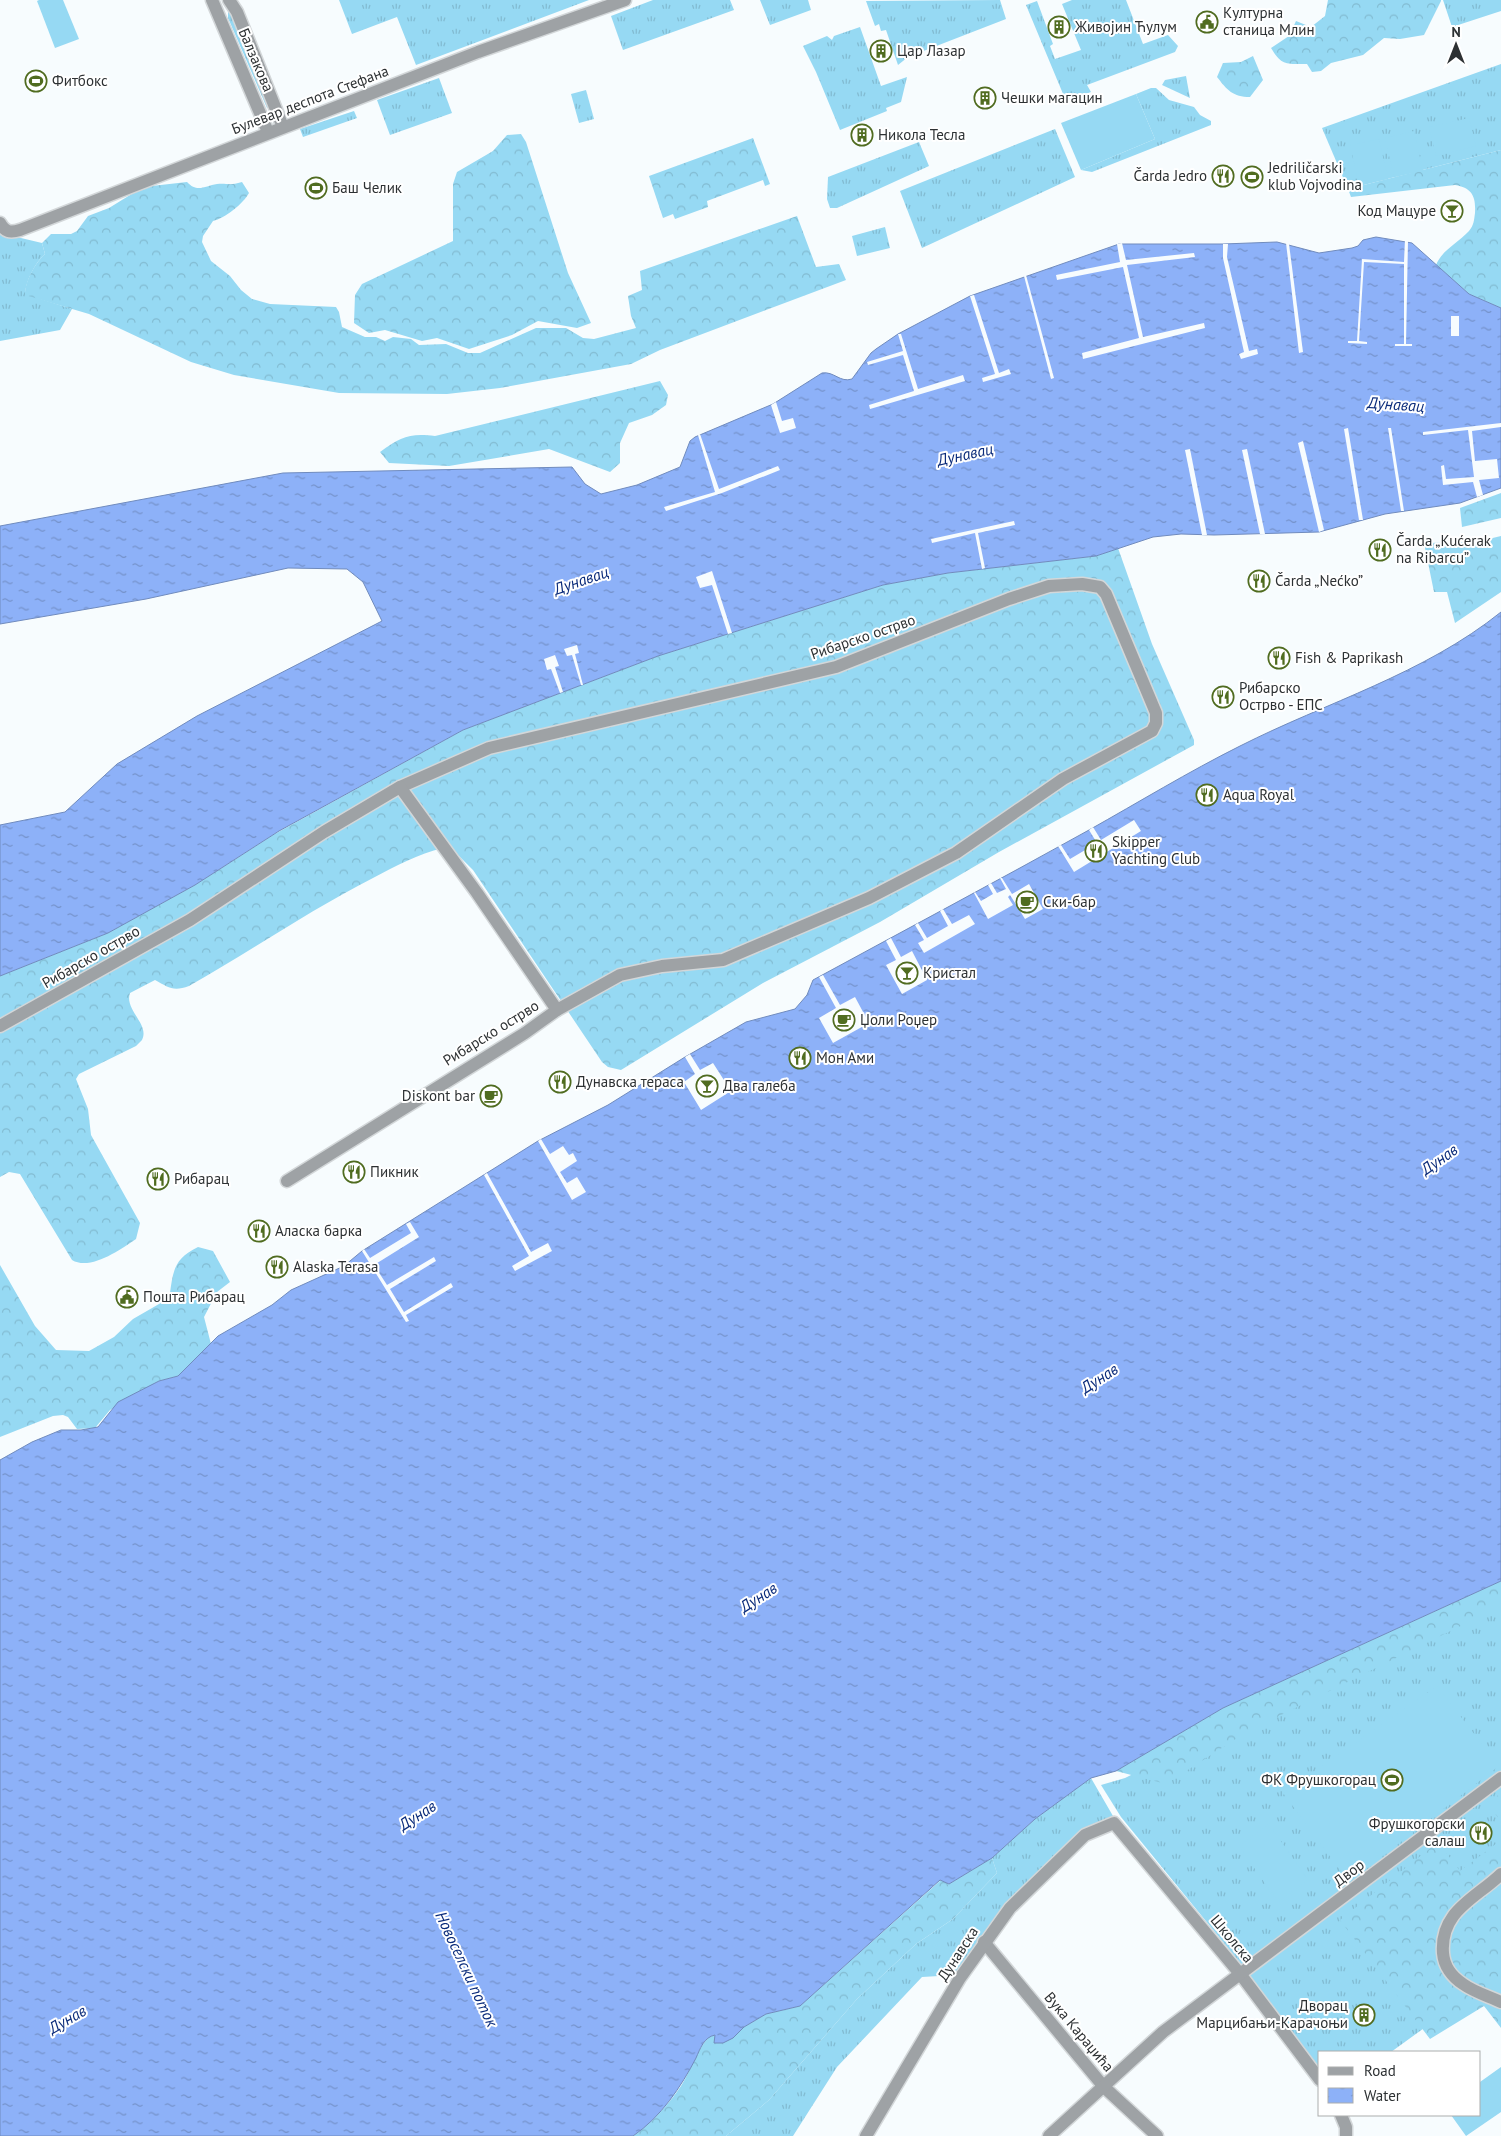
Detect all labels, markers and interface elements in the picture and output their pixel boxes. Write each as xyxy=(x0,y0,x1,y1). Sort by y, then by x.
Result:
place label: Културна станица Млин xyxy=(1223,3,1315,39)
public building icon: Културна станица Млин xyxy=(1195,10,1219,34)
building icon: Живојин Ћулум xyxy=(1047,15,1071,39)
place label: Живојин Ћулум xyxy=(1074,17,1177,36)
north arrow xyxy=(1431,20,1481,70)
text: N xyxy=(1451,23,1461,41)
street label: Балзакова xyxy=(235,25,278,94)
building icon: Цар Лазар xyxy=(869,39,893,63)
place label: Цар Лазар xyxy=(897,41,966,60)
street label: Булевар деспота Стефана xyxy=(229,61,391,138)
sports icon: Фитбокс xyxy=(24,69,48,93)
place label: Фитбокс xyxy=(52,71,108,90)
building icon: Чешки магацин xyxy=(973,86,997,110)
place label: Чешки магацин xyxy=(1001,88,1103,107)
building icon: Никола Тесла xyxy=(850,123,874,147)
place label: Никола Тесла xyxy=(878,125,965,144)
place label: Jedriličarski klub Vojvodina xyxy=(1267,158,1362,194)
restaurant icon: Čarda Jedro xyxy=(1211,164,1235,188)
sports icon: Jedriličarski klub Vojvodina xyxy=(1240,165,1264,189)
place label: Čarda Jedro xyxy=(1133,166,1207,185)
sports icon: Баш Челик xyxy=(304,176,328,200)
place label: Баш Челик xyxy=(332,178,403,197)
bar icon: Код Мацуре xyxy=(1440,199,1464,223)
place label: Код Мацуре xyxy=(1358,201,1436,220)
water label: Дунавац xyxy=(1365,392,1425,416)
water label: Дунавац xyxy=(933,438,995,470)
place label: Čarda „Kućerak na Ribarcu” xyxy=(1396,531,1492,567)
restaurant icon: Čarda „Kućerak na Ribarcu” xyxy=(1368,538,1392,562)
water label: Дунавац xyxy=(549,561,611,599)
restaurant icon: Čarda „Nećko” xyxy=(1247,569,1271,593)
place label: Čarda „Nećko” xyxy=(1275,571,1363,590)
street label: Рибарско острво xyxy=(808,610,918,663)
restaurant icon: Fish & Paprikash xyxy=(1267,646,1291,670)
place label: Fish & Paprikash xyxy=(1295,648,1403,667)
place label: Рибарско Острво - ЕПС xyxy=(1239,678,1323,714)
restaurant icon: Рибарско Острво - ЕПС xyxy=(1211,685,1235,709)
restaurant icon: Aqua Royal xyxy=(1195,783,1219,807)
place label: Aqua Royal xyxy=(1223,785,1295,804)
place label: Skipper Yachting Club xyxy=(1112,832,1200,868)
restaurant icon: Skipper Yachting Club xyxy=(1084,839,1108,863)
cafe icon: Ски-бар xyxy=(1015,890,1039,914)
place label: Ски-бар xyxy=(1043,892,1096,911)
street label: Рибарско острво xyxy=(39,921,143,992)
bar icon: Кристал xyxy=(895,961,919,985)
place label: Кристал xyxy=(923,963,976,982)
street label: Рибарско острво xyxy=(439,995,542,1070)
cafe icon: Џоли Роџер xyxy=(832,1008,856,1032)
place label: Џоли Роџер xyxy=(860,1010,937,1029)
restaurant icon: Мон Ами xyxy=(788,1046,812,1070)
place label: Мон Ами xyxy=(816,1048,874,1067)
restaurant icon: Дунавска тераса xyxy=(548,1070,572,1094)
place label: Дунавска тераса xyxy=(576,1072,684,1091)
bar icon: Два галеба xyxy=(695,1074,719,1098)
place label: Два галеба xyxy=(723,1076,796,1095)
cafe icon: Diskont bar xyxy=(479,1084,503,1108)
place label: Diskont bar xyxy=(402,1086,475,1105)
water label: Дунав xyxy=(1415,1139,1461,1180)
restaurant icon: Пикник xyxy=(342,1160,366,1184)
place label: Пикник xyxy=(370,1162,420,1181)
restaurant icon: Рибарац xyxy=(146,1167,170,1191)
place label: Рибарац xyxy=(174,1169,229,1188)
restaurant icon: Аласка барка xyxy=(247,1219,271,1243)
place label: Аласка барка xyxy=(275,1221,362,1240)
restaurant icon: Alaska Terasa xyxy=(265,1255,289,1279)
place label: Alaska Terasa xyxy=(293,1257,378,1276)
public building icon: Пошта Рибарац xyxy=(115,1285,139,1309)
place label: Пошта Рибарац xyxy=(143,1287,245,1306)
water label: Дунав xyxy=(1075,1359,1121,1399)
water label: Дунав xyxy=(734,1578,780,1618)
sports icon: ФК Фрушкогорац xyxy=(1380,1768,1404,1792)
place label: ФК Фрушкогорац xyxy=(1261,1770,1376,1789)
water label: Дунав xyxy=(393,1796,439,1836)
place label: Фрушкогорски салаш xyxy=(1369,1814,1465,1850)
restaurant icon: Фрушкогорски салаш xyxy=(1469,1821,1493,1845)
street label: Двор xyxy=(1330,1855,1368,1890)
water label: Новоселски поток xyxy=(431,1908,503,2030)
street label: Школска xyxy=(1207,1911,1258,1967)
street label: Дунавска xyxy=(933,1923,982,1985)
street label: Вука Караџића xyxy=(1040,1988,1118,2075)
place label: Дворац Марцибањи-Карачоњи xyxy=(1196,1996,1348,2032)
water label: Дунав xyxy=(43,2000,90,2039)
building icon: Дворац Марцибањи-Карачоњи xyxy=(1352,2003,1376,2027)
legend xyxy=(1318,2051,1481,2116)
text: Road xyxy=(1364,2061,1396,2080)
text: Water xyxy=(1364,2086,1401,2105)

